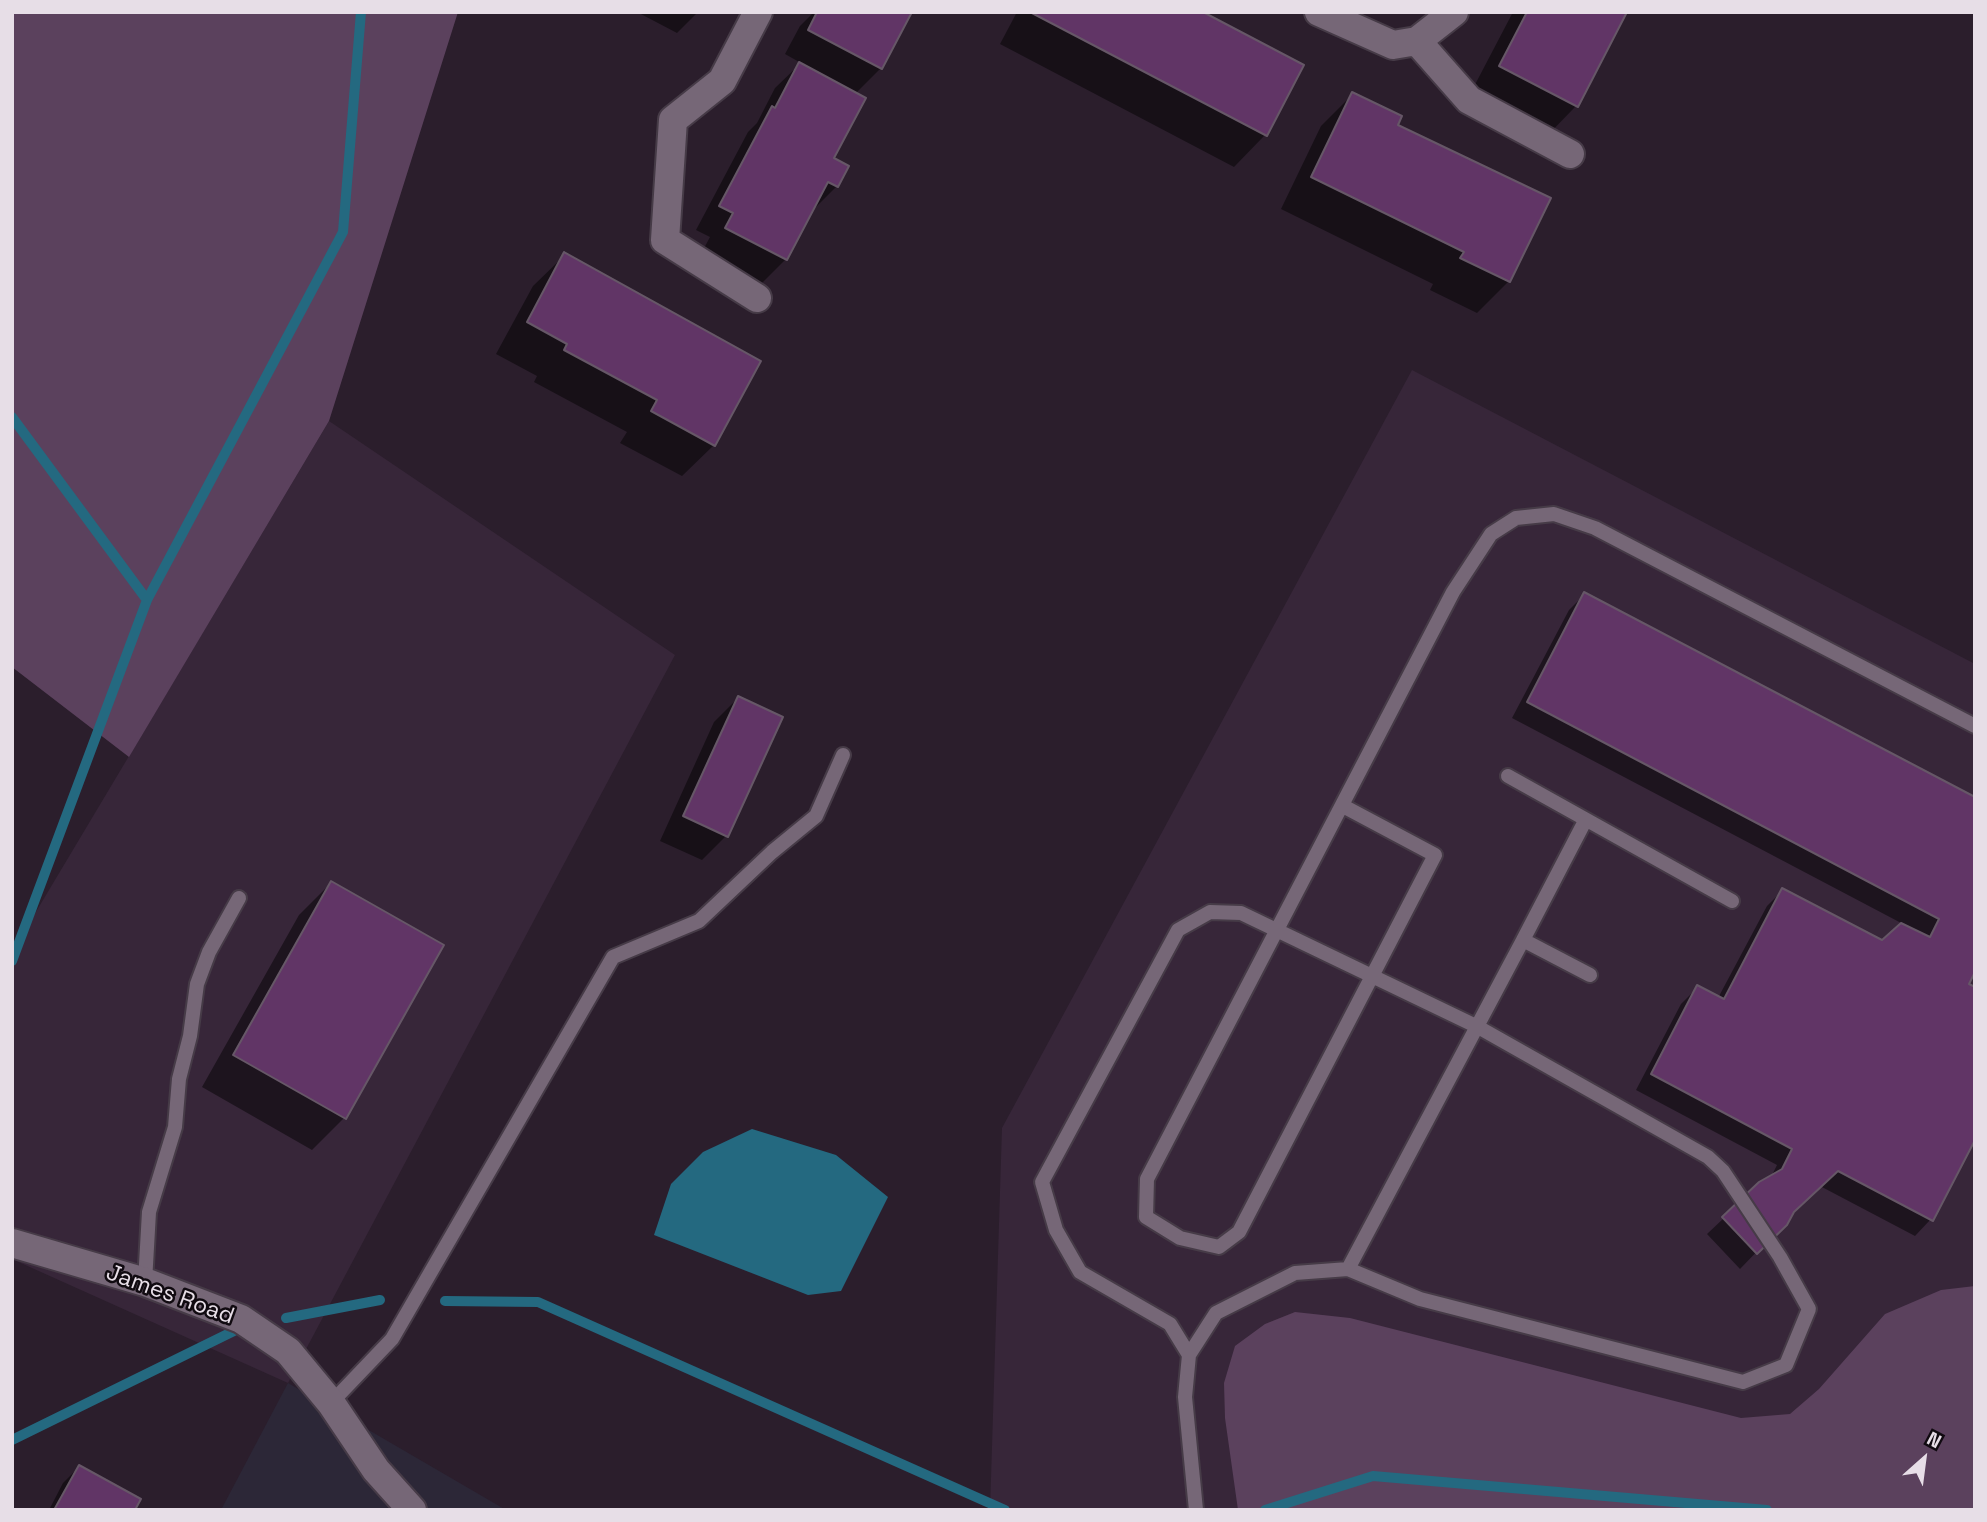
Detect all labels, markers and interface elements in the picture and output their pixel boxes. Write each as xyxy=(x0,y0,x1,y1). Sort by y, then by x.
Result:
street label: James Road xyxy=(102,1259,238,1331)
north arrow xyxy=(1889,1424,1959,1494)
text: N xyxy=(1923,1426,1946,1454)

